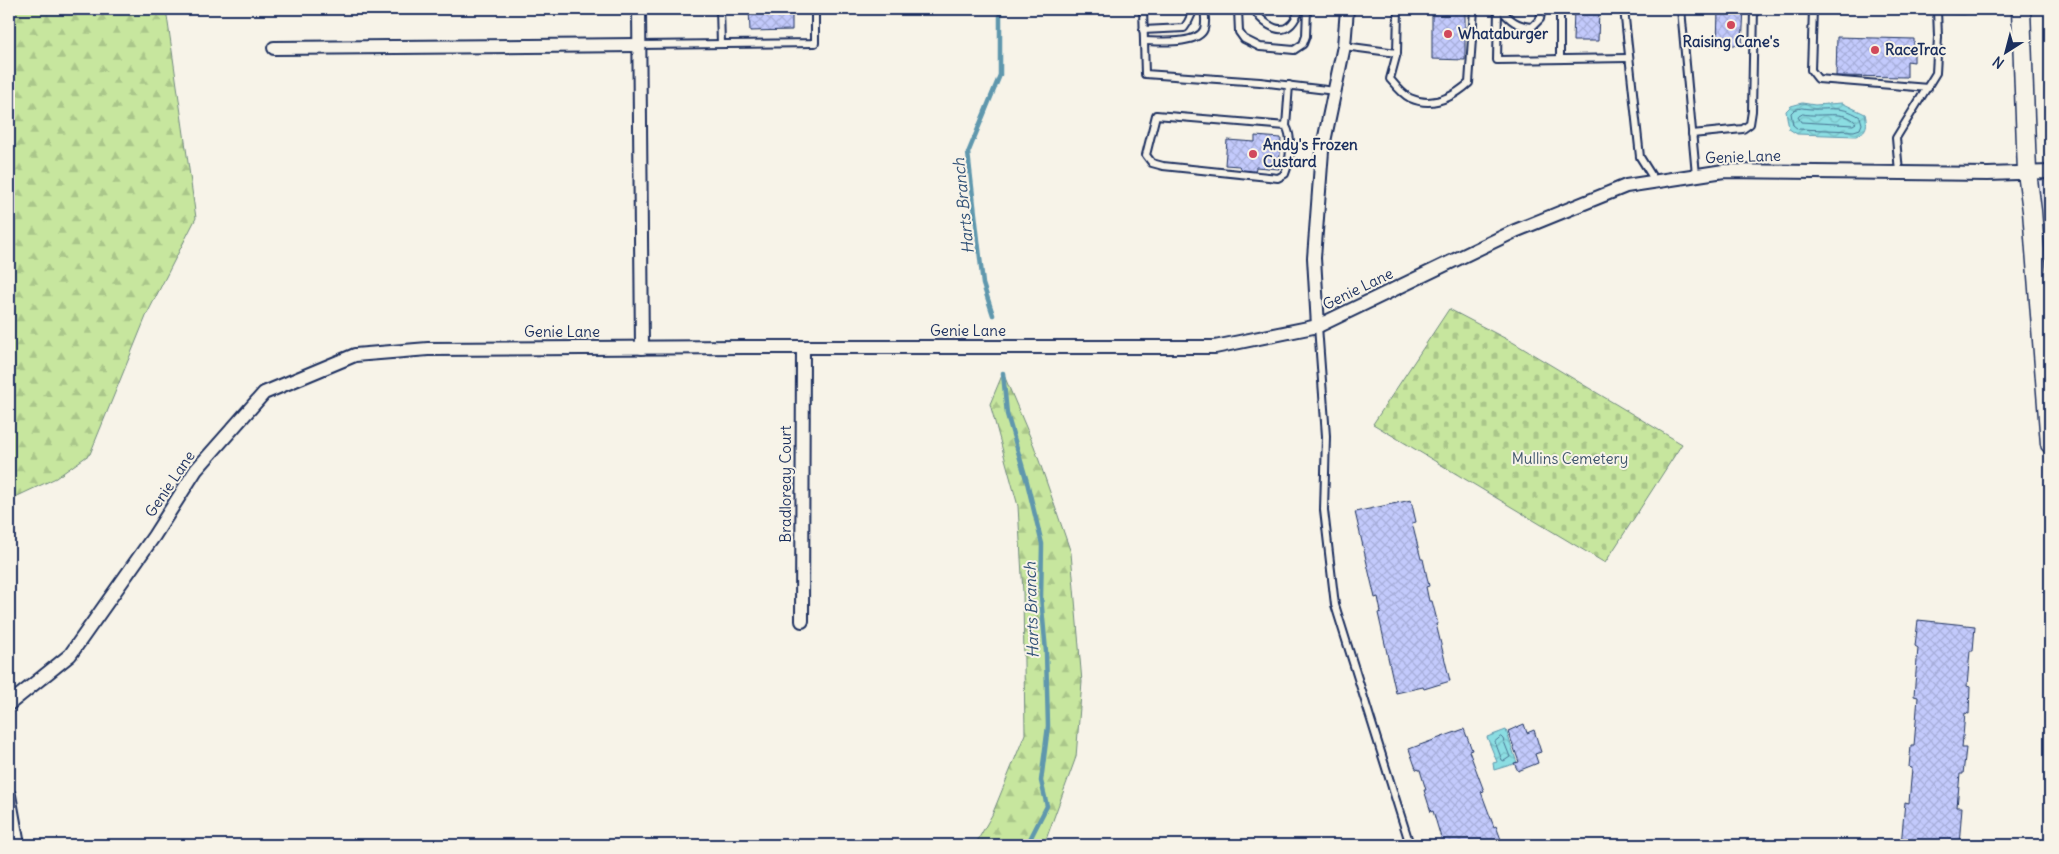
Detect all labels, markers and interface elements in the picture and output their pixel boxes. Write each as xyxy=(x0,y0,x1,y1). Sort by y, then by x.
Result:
marker: Raising Cane's xyxy=(1725,19,1737,31)
place label: Whataburger xyxy=(1458,24,1549,44)
marker: Whataburger xyxy=(1442,28,1454,40)
north arrow xyxy=(1982,28,2032,78)
place label: Raising Cane's xyxy=(1683,32,1780,52)
place label: RaceTrac xyxy=(1885,40,1947,59)
marker: RaceTrac xyxy=(1869,44,1881,56)
text: N xyxy=(1989,52,2008,73)
place label: Andy's Frozen Custard xyxy=(1263,135,1358,171)
street label: Genie Lane xyxy=(1705,146,1781,167)
marker: Andy's Frozen Custard xyxy=(1247,148,1259,160)
water label: Harts Branch xyxy=(948,156,978,255)
street label: Genie Lane xyxy=(1319,263,1396,314)
street label: Genie Lane xyxy=(930,321,1006,340)
street label: Genie Lane xyxy=(524,322,600,341)
street label: Bradloreay Court xyxy=(776,425,795,543)
street label: Genie Lane xyxy=(140,447,199,521)
park label: Mullins Cemetery xyxy=(1512,449,1628,468)
water label: Harts Branch xyxy=(1019,561,1043,658)

